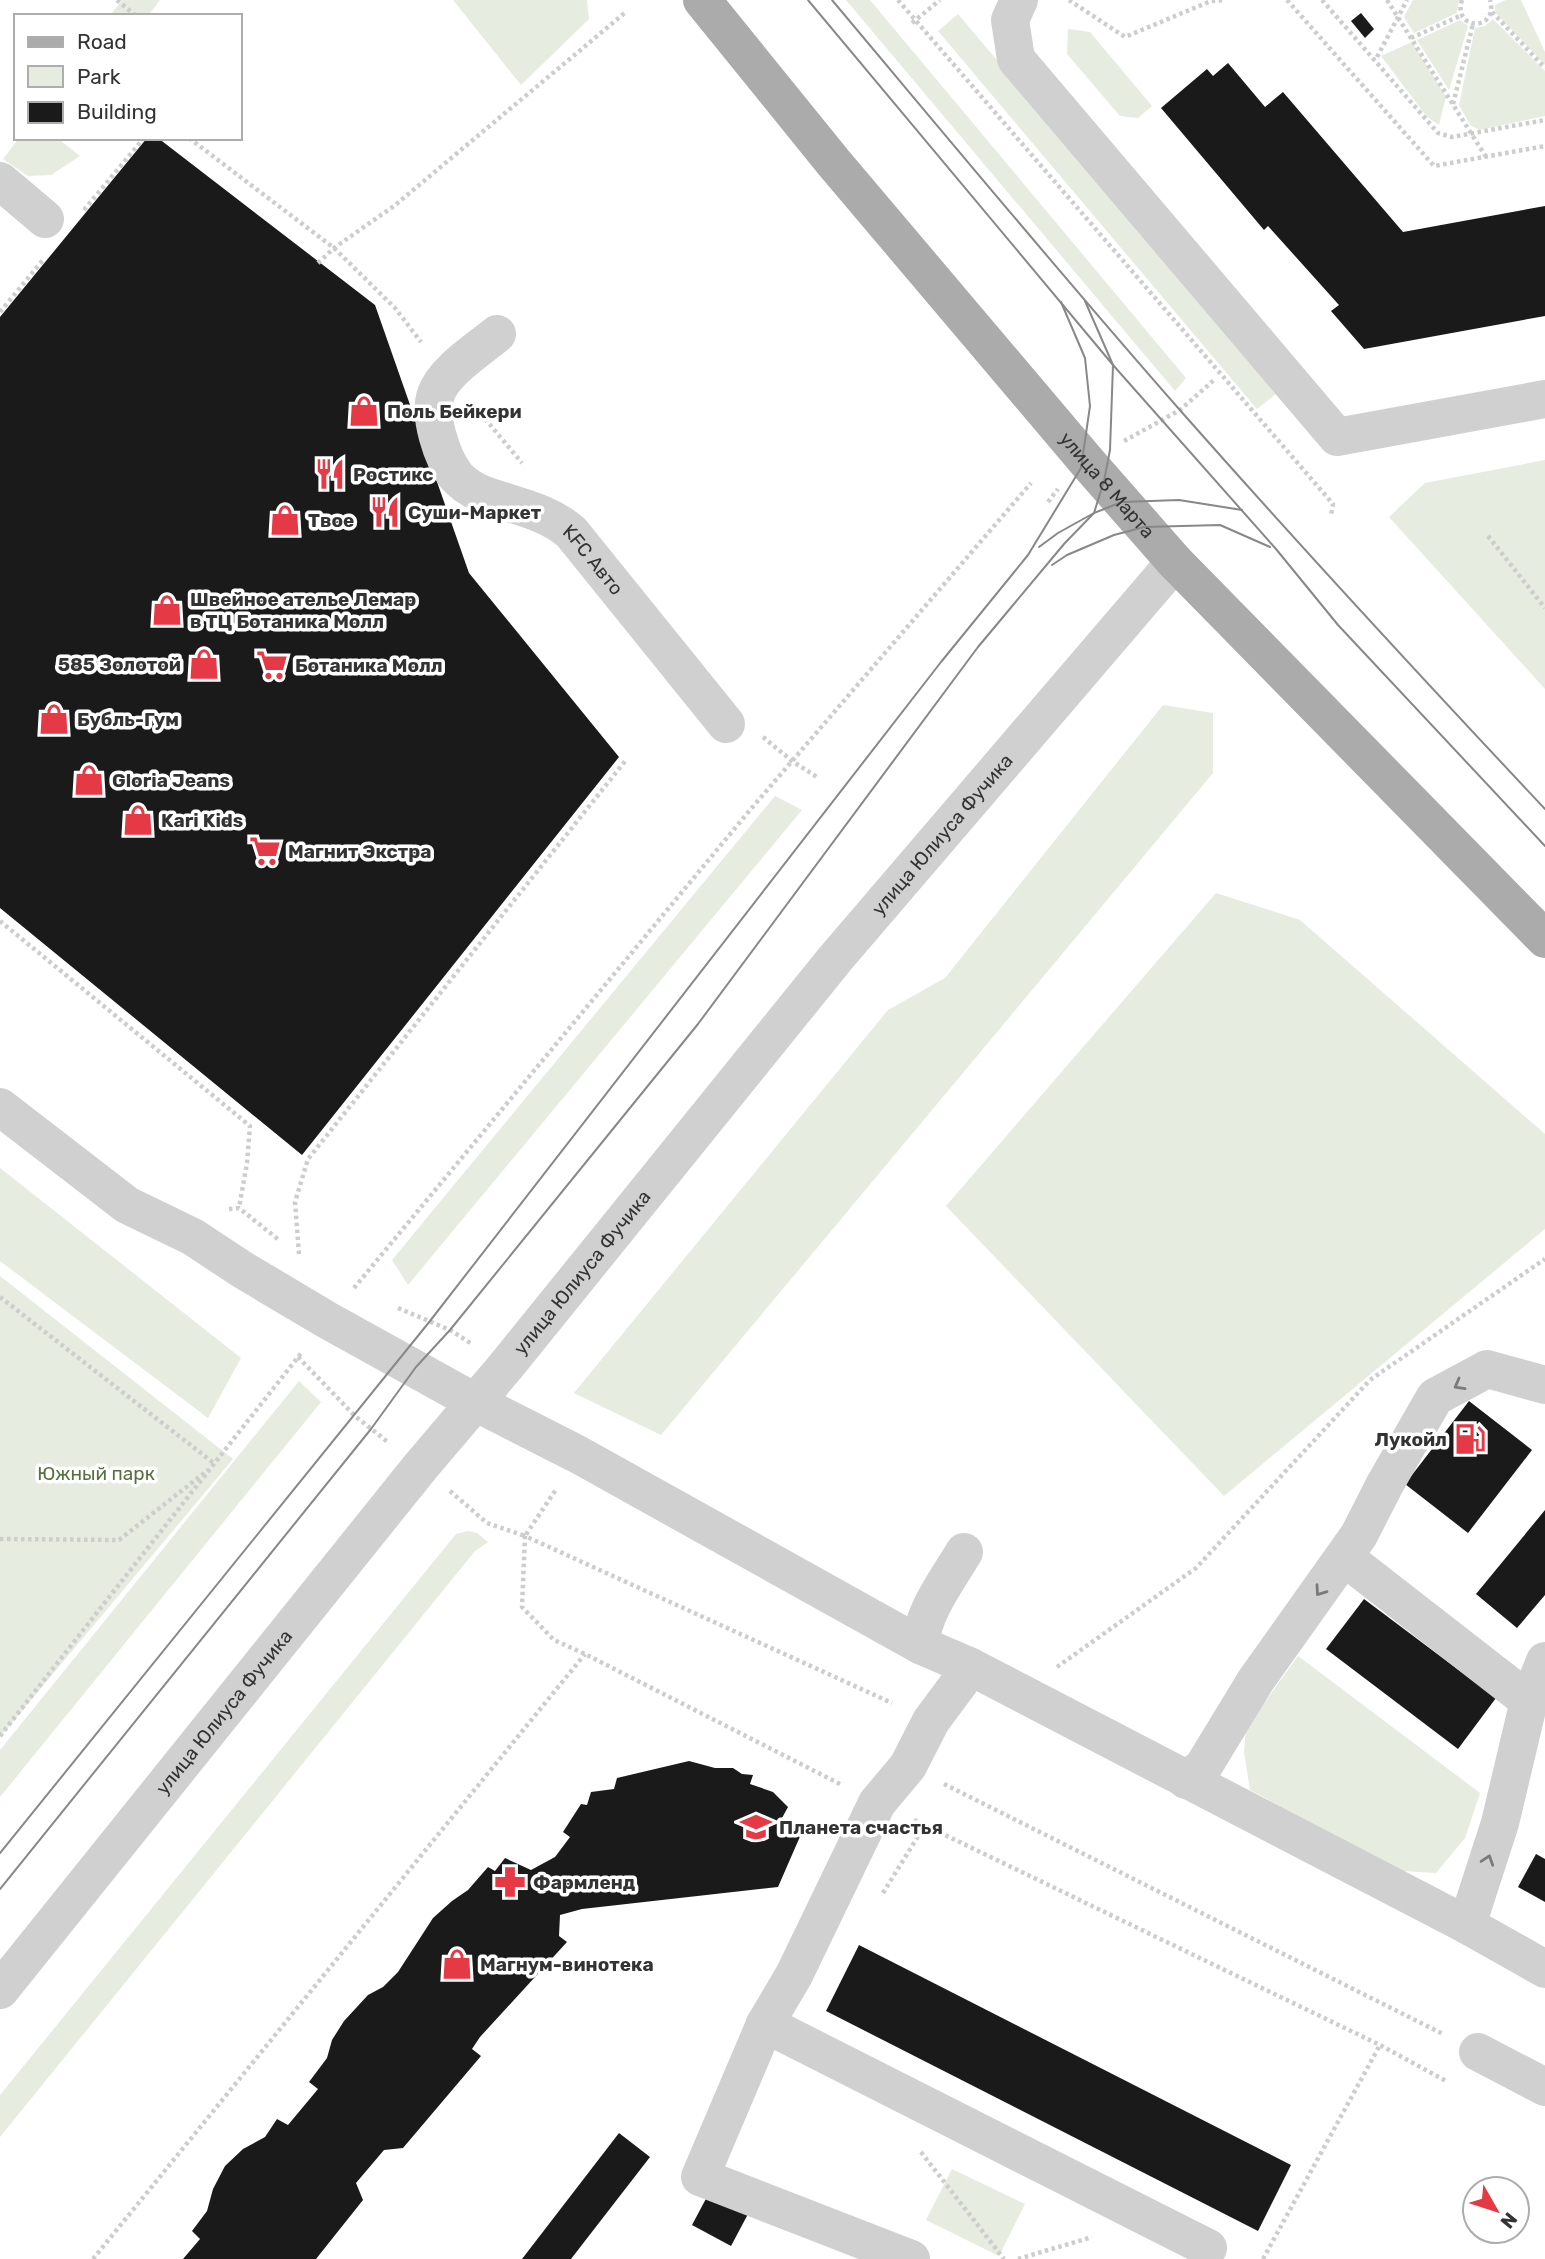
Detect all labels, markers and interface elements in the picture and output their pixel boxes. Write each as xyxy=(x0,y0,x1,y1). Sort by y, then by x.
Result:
legend xyxy=(14,14,242,140)
text: Road xyxy=(77,29,127,54)
text: Park xyxy=(77,64,121,89)
text: Building xyxy=(77,99,157,124)
shop icon: Поль Бейкери xyxy=(347,394,381,428)
place label: Поль Бейкери xyxy=(387,400,522,423)
street label: улица 8 Марта xyxy=(1055,427,1159,543)
restaurant icon: Ростикс xyxy=(313,457,347,491)
place label: Ростикс xyxy=(353,463,434,486)
restaurant icon: Суши-Маркет xyxy=(368,495,402,529)
place label: Суши-Маркет xyxy=(408,501,542,524)
shop icon: Твое xyxy=(268,503,302,537)
place label: Твое xyxy=(308,509,354,532)
street label: KFC Авто xyxy=(558,519,628,600)
place label: Швейное ателье Лемар в ТЦ Ботаника Молл xyxy=(190,588,416,633)
shop icon: Швейное ателье Лемар в ТЦ Ботаника Молл xyxy=(150,593,184,627)
shop icon: 585 Золотой xyxy=(187,647,221,681)
supermarket icon: Ботаника Молл xyxy=(255,648,289,682)
place label: 585 Золотой xyxy=(58,653,181,676)
place label: Ботаника Молл xyxy=(295,654,443,677)
shop icon: Бубль-Гум xyxy=(37,702,71,736)
place label: Бубль-Гум xyxy=(77,708,179,731)
street label: улица Юлиуса Фучика xyxy=(867,749,1018,920)
shop icon: Gloria Jeans xyxy=(72,763,106,797)
place label: Gloria Jeans xyxy=(112,769,230,792)
shop icon: Kari Kids xyxy=(121,803,155,837)
place label: Kari Kids xyxy=(161,809,243,832)
supermarket icon: Магнит Экстра xyxy=(248,834,282,868)
place label: Магнит Экстра xyxy=(288,840,431,863)
street label: улица Юлиуса Фучика xyxy=(509,1186,656,1359)
one-way arrow xyxy=(1453,1377,1466,1390)
fuel station icon: Лукойл xyxy=(1453,1422,1487,1456)
place label: Лукойл xyxy=(1375,1428,1447,1451)
park label: Южный парк xyxy=(37,1462,155,1485)
one-way arrow xyxy=(1316,1583,1328,1596)
street label: улица Юлиуса Фучика xyxy=(151,1625,297,1799)
school or university icon: Планета счастья xyxy=(739,1810,773,1844)
place label: Планета счастья xyxy=(779,1816,943,1839)
one-way arrow xyxy=(1480,1854,1494,1866)
pharmacy icon: Фармленд xyxy=(493,1865,527,1899)
place label: Фармленд xyxy=(533,1871,636,1894)
shop icon: Магнум-винотека xyxy=(440,1947,474,1981)
place label: Магнум-винотека xyxy=(480,1953,654,1976)
north arrow xyxy=(1461,2175,1531,2245)
text: N xyxy=(1496,2208,1522,2233)

